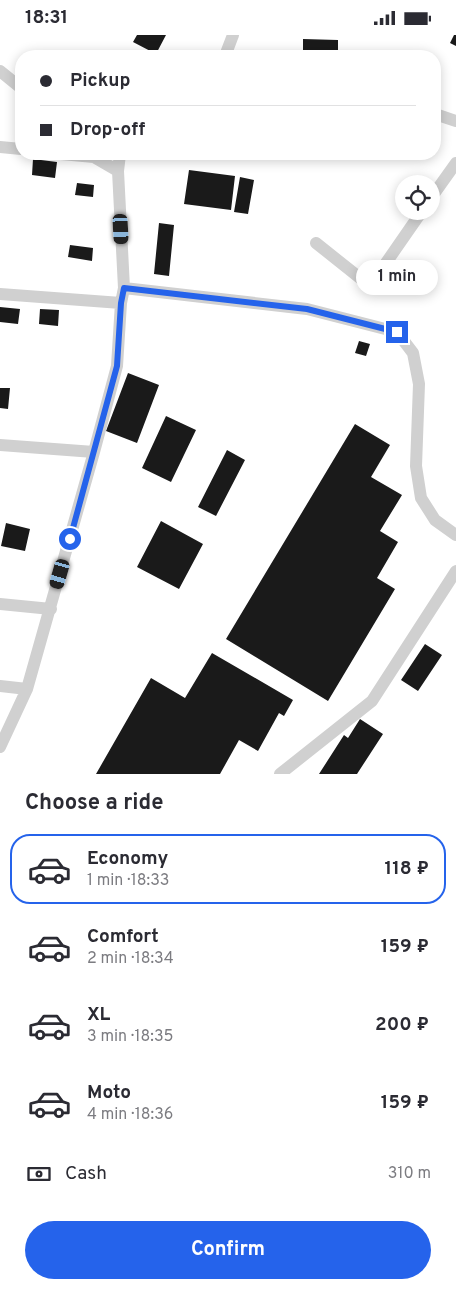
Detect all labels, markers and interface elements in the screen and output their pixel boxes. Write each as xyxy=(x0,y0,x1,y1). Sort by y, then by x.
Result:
text: 18:31 xyxy=(25,6,68,30)
text: Pickup xyxy=(70,69,130,93)
text: Drop-off xyxy=(70,118,145,142)
map controls xyxy=(395,175,440,220)
button: locate xyxy=(395,175,440,220)
car xyxy=(112,214,129,244)
callout: 1 min xyxy=(356,259,438,295)
text: 1 min xyxy=(378,267,416,287)
route end xyxy=(386,321,408,343)
route start xyxy=(59,528,81,550)
car xyxy=(48,558,71,590)
text: Choose a ride xyxy=(25,790,163,817)
icon: car xyxy=(27,847,72,892)
text: Economy xyxy=(87,847,168,871)
text: 118 ₽ xyxy=(385,857,429,881)
text: 1 min · 18:33 xyxy=(87,871,169,891)
icon: car xyxy=(27,925,72,970)
text: Comfort xyxy=(87,925,159,949)
text: 159 ₽ xyxy=(381,935,429,959)
text: 2 min · 18:34 xyxy=(87,949,174,969)
icon: car xyxy=(27,1003,72,1048)
text: XL xyxy=(87,1003,110,1027)
text: 200 ₽ xyxy=(375,1013,429,1037)
text: 3 min · 18:35 xyxy=(87,1027,173,1047)
icon: car xyxy=(27,1081,72,1126)
text: Moto xyxy=(87,1081,131,1105)
text: 159 ₽ xyxy=(381,1091,429,1115)
text: 4 min · 18:36 xyxy=(87,1105,173,1125)
icon: cash xyxy=(25,1160,53,1188)
text: Cash xyxy=(65,1162,107,1186)
text: 310 m xyxy=(388,1164,431,1184)
button: Confirm xyxy=(25,1221,431,1279)

